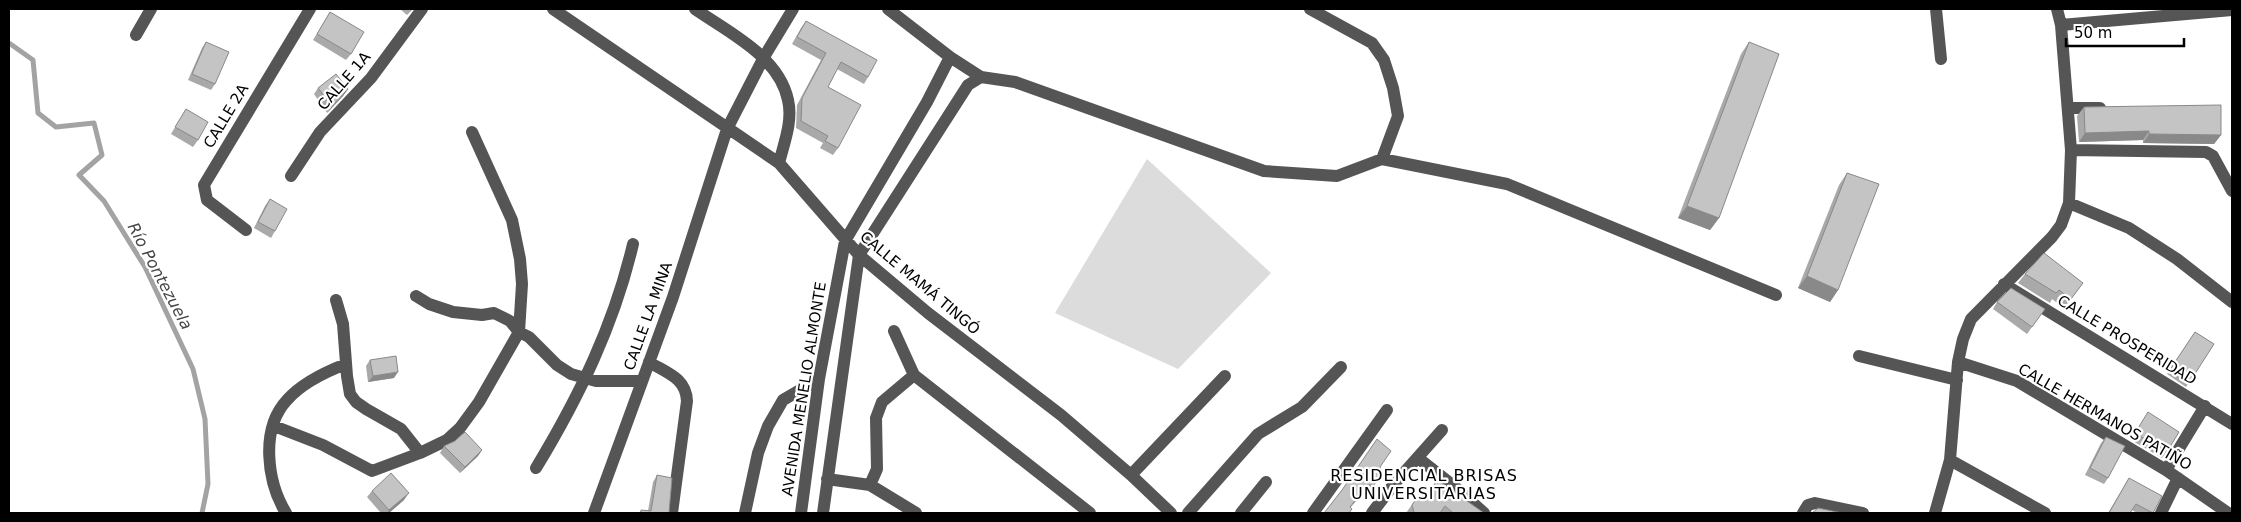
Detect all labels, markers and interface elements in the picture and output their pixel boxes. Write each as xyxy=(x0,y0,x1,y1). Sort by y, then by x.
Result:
scale bar xyxy=(2066,15,2184,47)
text: 50 m xyxy=(2074,24,2112,42)
street label: CALLE 1A xyxy=(314,48,375,114)
street label: CALLE 2A xyxy=(200,80,253,151)
water label: Río Pontezuela xyxy=(124,219,196,333)
street label: CALLE MAMÁ TINGÓ xyxy=(856,227,984,338)
street label: CALLE LA MINA xyxy=(620,259,676,373)
street label: AVENIDA MENELIO ALMONTE xyxy=(778,281,830,497)
street label: CALLE PROSPERIDAD xyxy=(2054,291,2200,389)
street label: CALLE HERMANOS PATIÑO xyxy=(2015,359,2195,474)
district label: RESIDENCIAL BRISAS UNIVERSITARIAS xyxy=(1330,466,1518,503)

